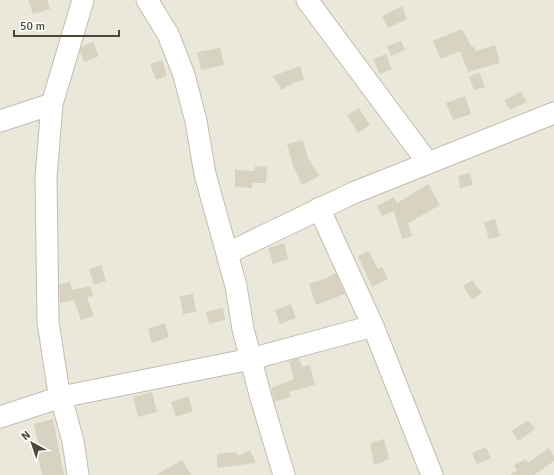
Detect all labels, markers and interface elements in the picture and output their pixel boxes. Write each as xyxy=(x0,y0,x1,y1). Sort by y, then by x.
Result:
scale bar xyxy=(14,12,119,38)
text: 50 m xyxy=(20,19,45,34)
north arrow xyxy=(12,423,52,463)
text: N xyxy=(19,428,33,443)

